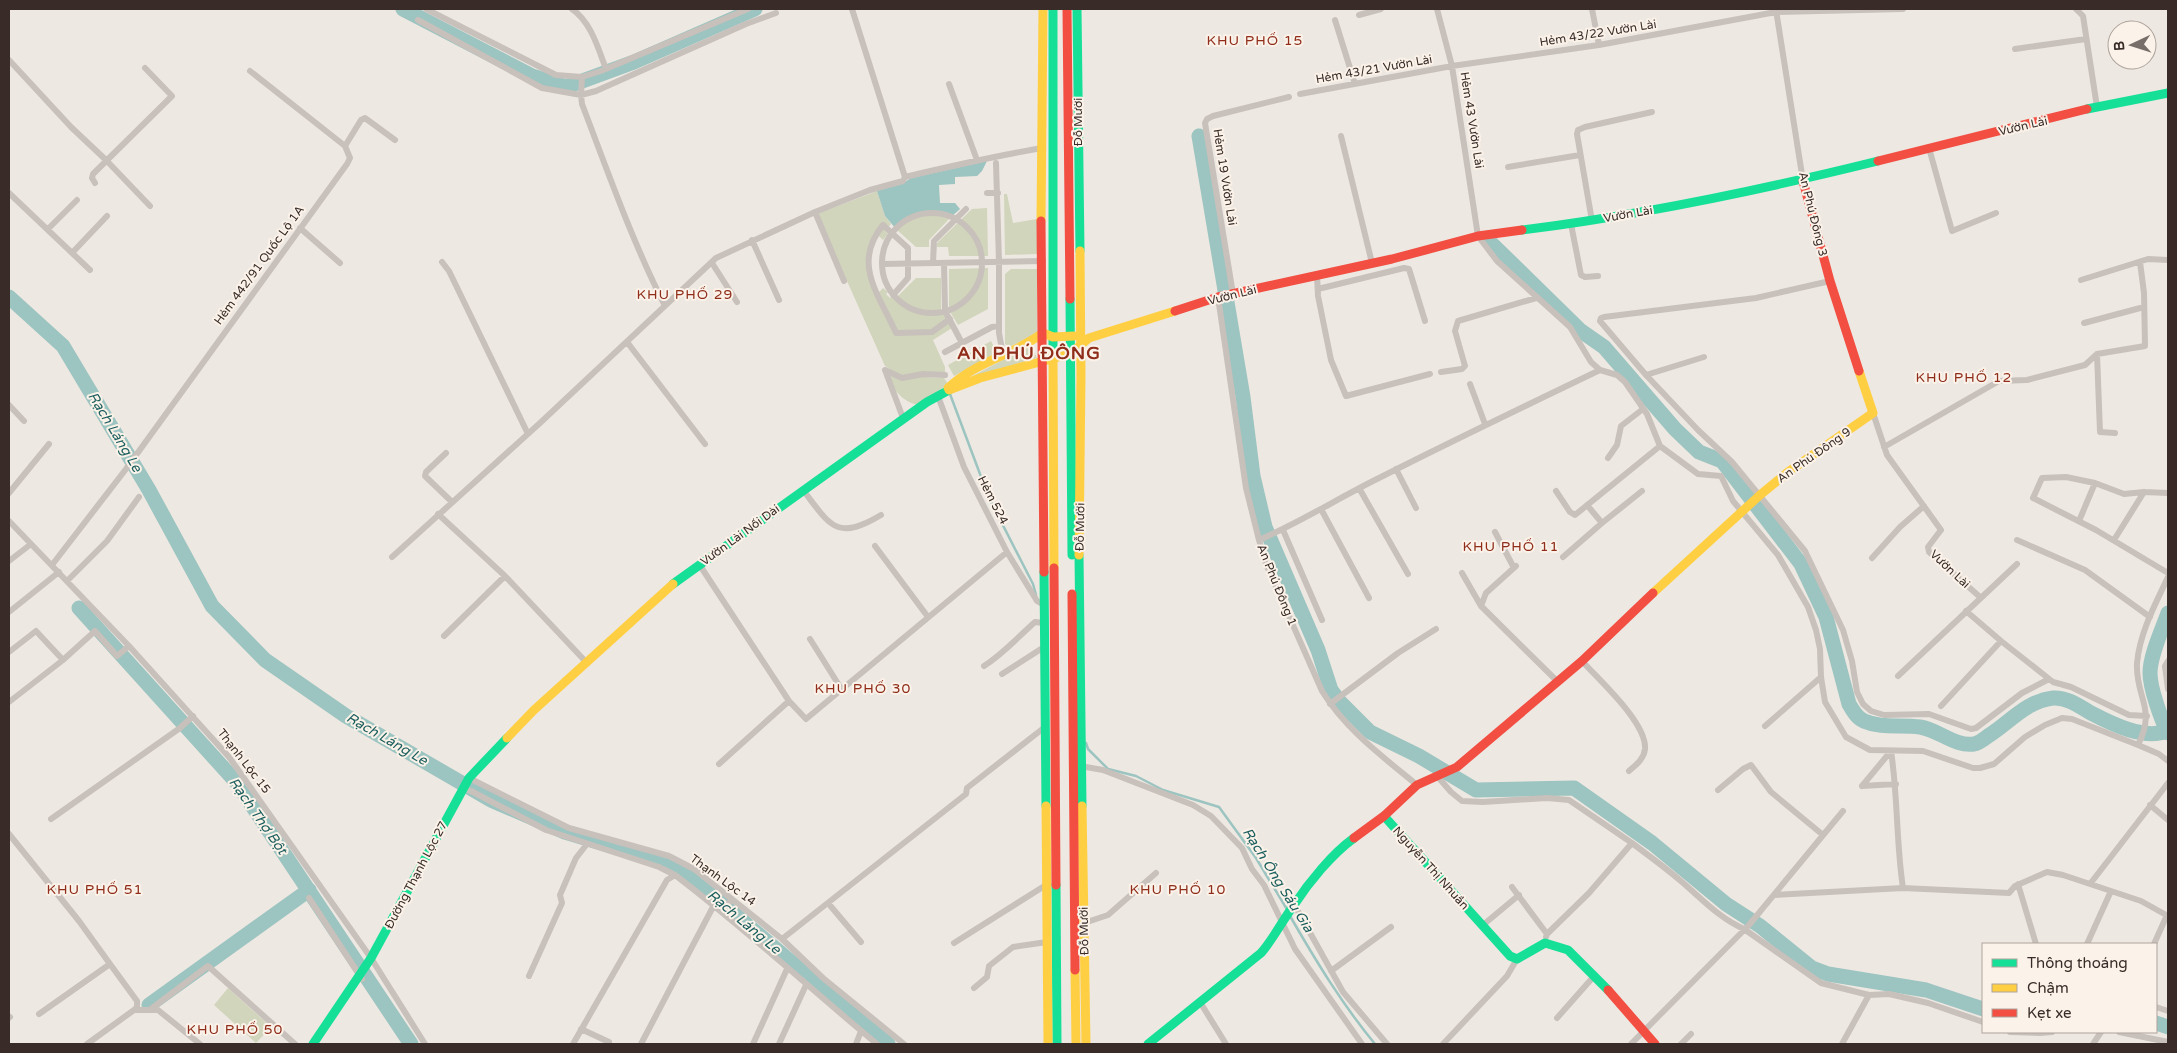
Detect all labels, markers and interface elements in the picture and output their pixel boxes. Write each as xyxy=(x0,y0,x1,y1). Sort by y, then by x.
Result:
street label: Hẻm 43/22 Vườn Lài xyxy=(1539,17,1657,49)
north arrow xyxy=(2107,20,2157,70)
district label: KHU PHỐ 15 xyxy=(1207,32,1303,49)
text: B xyxy=(2111,40,2128,51)
street label: Hẻm 43/21 Vườn Lài xyxy=(1315,52,1433,86)
street label: Hẻm 43 Vườn Lài xyxy=(1457,71,1487,169)
street label: Đỗ Mười xyxy=(1071,98,1085,146)
street label: Vườn Lài xyxy=(1997,114,2049,138)
street label: Hẻm 19 Vườn Lài xyxy=(1210,128,1240,226)
street label: An Phú Đông 3 xyxy=(1796,170,1830,258)
street label: Hẻm 442/91 Quốc Lộ 1A xyxy=(211,203,307,327)
street label: Vườn Lài xyxy=(1602,203,1654,225)
street label: Vườn Lài xyxy=(1206,282,1258,308)
district label: KHU PHỐ 29 xyxy=(637,286,733,303)
district label: AN PHÚ ĐÔNG xyxy=(957,342,1101,364)
district label: KHU PHỐ 12 xyxy=(1916,369,2012,386)
water label: Rạch Láng Le xyxy=(84,389,146,476)
street label: An Phú Đông 9 xyxy=(1774,424,1854,486)
street label: Hẻm 524 xyxy=(975,473,1011,527)
street label: Vườn Lài Nối Dài xyxy=(698,502,782,568)
street label: Đỗ Mười xyxy=(1073,503,1087,551)
district label: KHU PHỐ 11 xyxy=(1463,538,1559,555)
street label: An Phú Đông 1 xyxy=(1254,542,1300,628)
street label: Vườn Lài xyxy=(1927,547,1973,591)
district label: KHU PHỐ 30 xyxy=(815,680,911,697)
water label: Rạch Láng Le xyxy=(344,709,431,769)
street label: Thạnh Lộc 15 xyxy=(215,726,273,796)
water label: Rạch Thợ Bột xyxy=(225,774,292,859)
street label: Đường Thạnh Lộc 27 xyxy=(382,819,450,931)
street label: Nguyễn Thị Nhuần xyxy=(1390,824,1472,912)
water label: Rạch Ông Sáu Gia xyxy=(1239,825,1318,936)
street label: Thạnh Lộc 14 xyxy=(687,851,759,909)
district label: KHU PHỐ 51 xyxy=(47,881,143,898)
district label: KHU PHỐ 10 xyxy=(1130,881,1226,898)
water label: Rạch Láng Le xyxy=(704,886,785,958)
street label: Đỗ Mười xyxy=(1077,907,1091,955)
legend xyxy=(1982,943,2157,1033)
text: Thông thoáng xyxy=(2027,954,2128,972)
text: Chậm xyxy=(2027,979,2069,997)
text: Kẹt xe xyxy=(2027,1004,2072,1022)
district label: KHU PHỐ 50 xyxy=(187,1021,283,1038)

